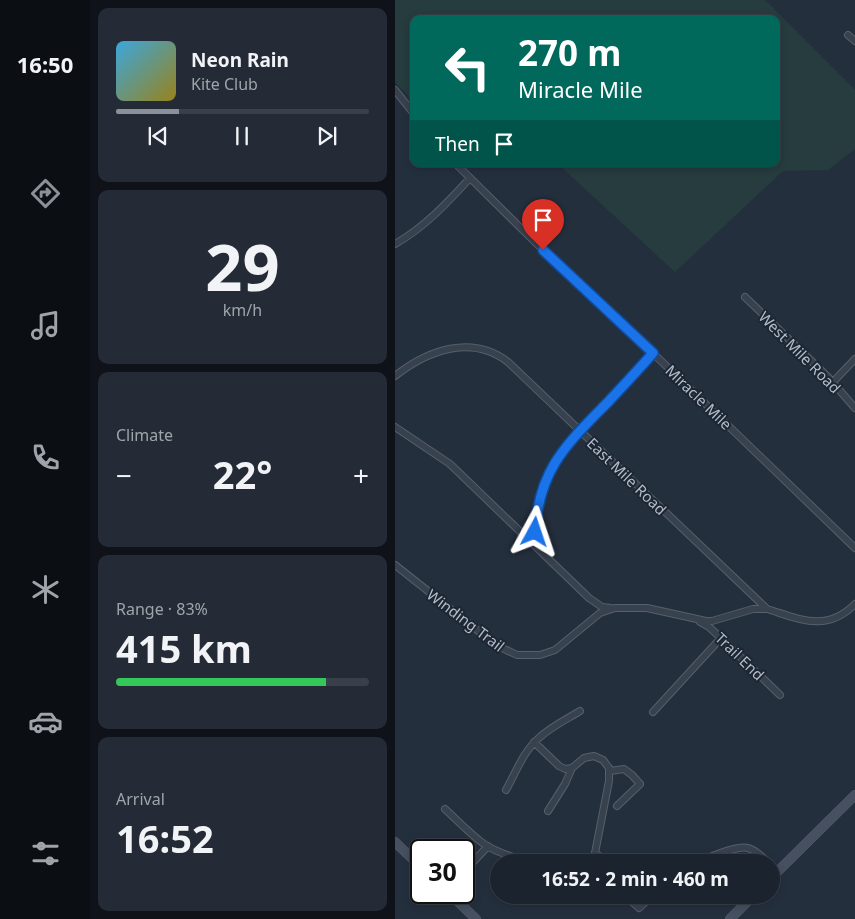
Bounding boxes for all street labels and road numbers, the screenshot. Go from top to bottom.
street label: West Mile Road [755,307,845,397]
street label: Miracle Mile [661,360,737,434]
street label: East Mile Road [583,433,671,519]
street label: Winding Trail [423,584,509,656]
street label: Trail End [711,628,769,684]

